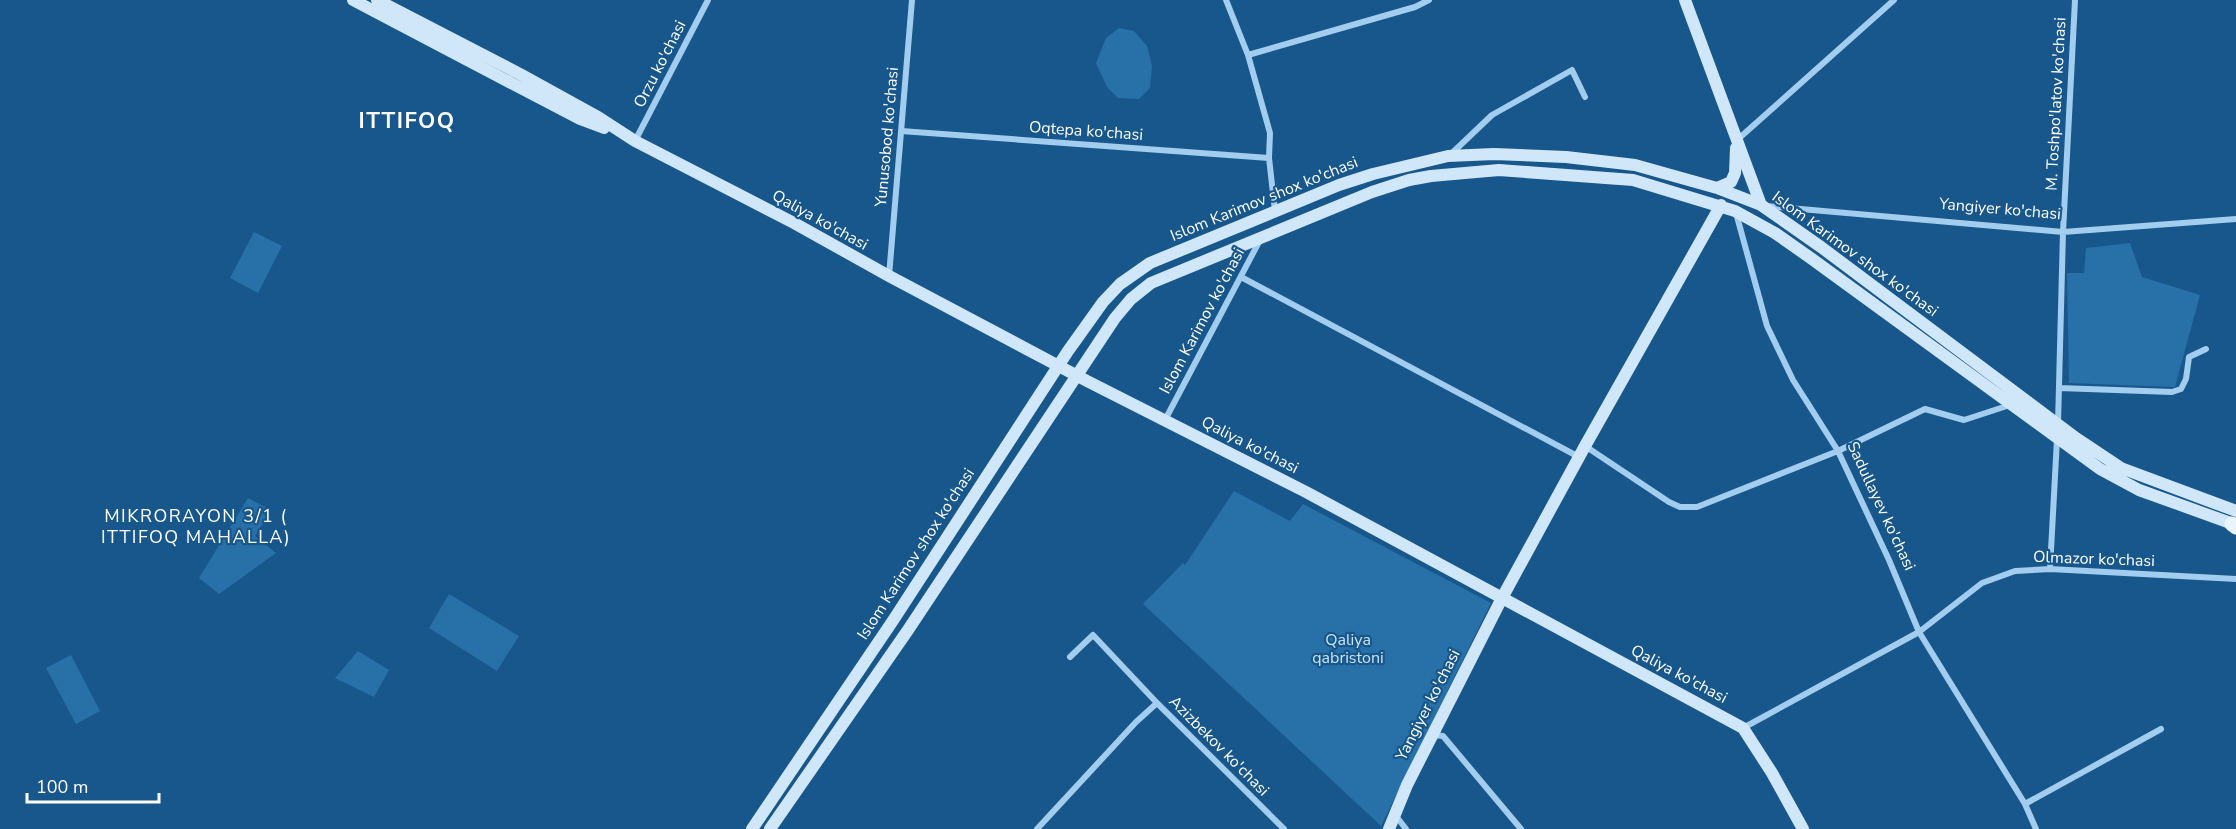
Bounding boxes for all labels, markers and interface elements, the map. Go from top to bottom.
street label: Orzu ko'chasi [629,17,691,111]
street label: M. Toshpo'latov ko'chasi [2040,17,2072,191]
street label: Yunusobod ko'chasi [870,66,904,209]
district label: ITTIFOQ [358,106,456,136]
street label: Oqtepa ko'chasi [1028,116,1144,146]
street label: Islom Karimov shox ko'chasi [1167,151,1361,247]
street label: Qaliya ko'chasi [768,185,872,255]
street label: Islom Karimov shox ko'chasi [1767,186,1943,322]
street label: Yangiyer ko'chasi [1937,193,2062,225]
street label: Islom Karimov ko'chasi [1154,244,1250,398]
street label: Qaliya ko'chasi [1198,411,1302,479]
street label: Sadullayev ko'chasi [1841,438,1921,574]
street label: Islom Karimov shox ko'chasi [852,464,980,644]
district label: MIKRORAYON 3/1 ( ITTIFOQ MAHALLA) [101,504,291,549]
street label: Olmazor ko'chasi [2033,546,2155,572]
park label: Qaliya qabristoni [1312,629,1384,669]
street label: Qaliya ko'chasi [1627,639,1731,709]
street label: Yangiyer ko'chasi [1390,646,1466,765]
street label: Azizbekov ko'chasi [1164,691,1274,801]
scale bar [27,766,159,804]
text: 100 m [36,775,88,799]

